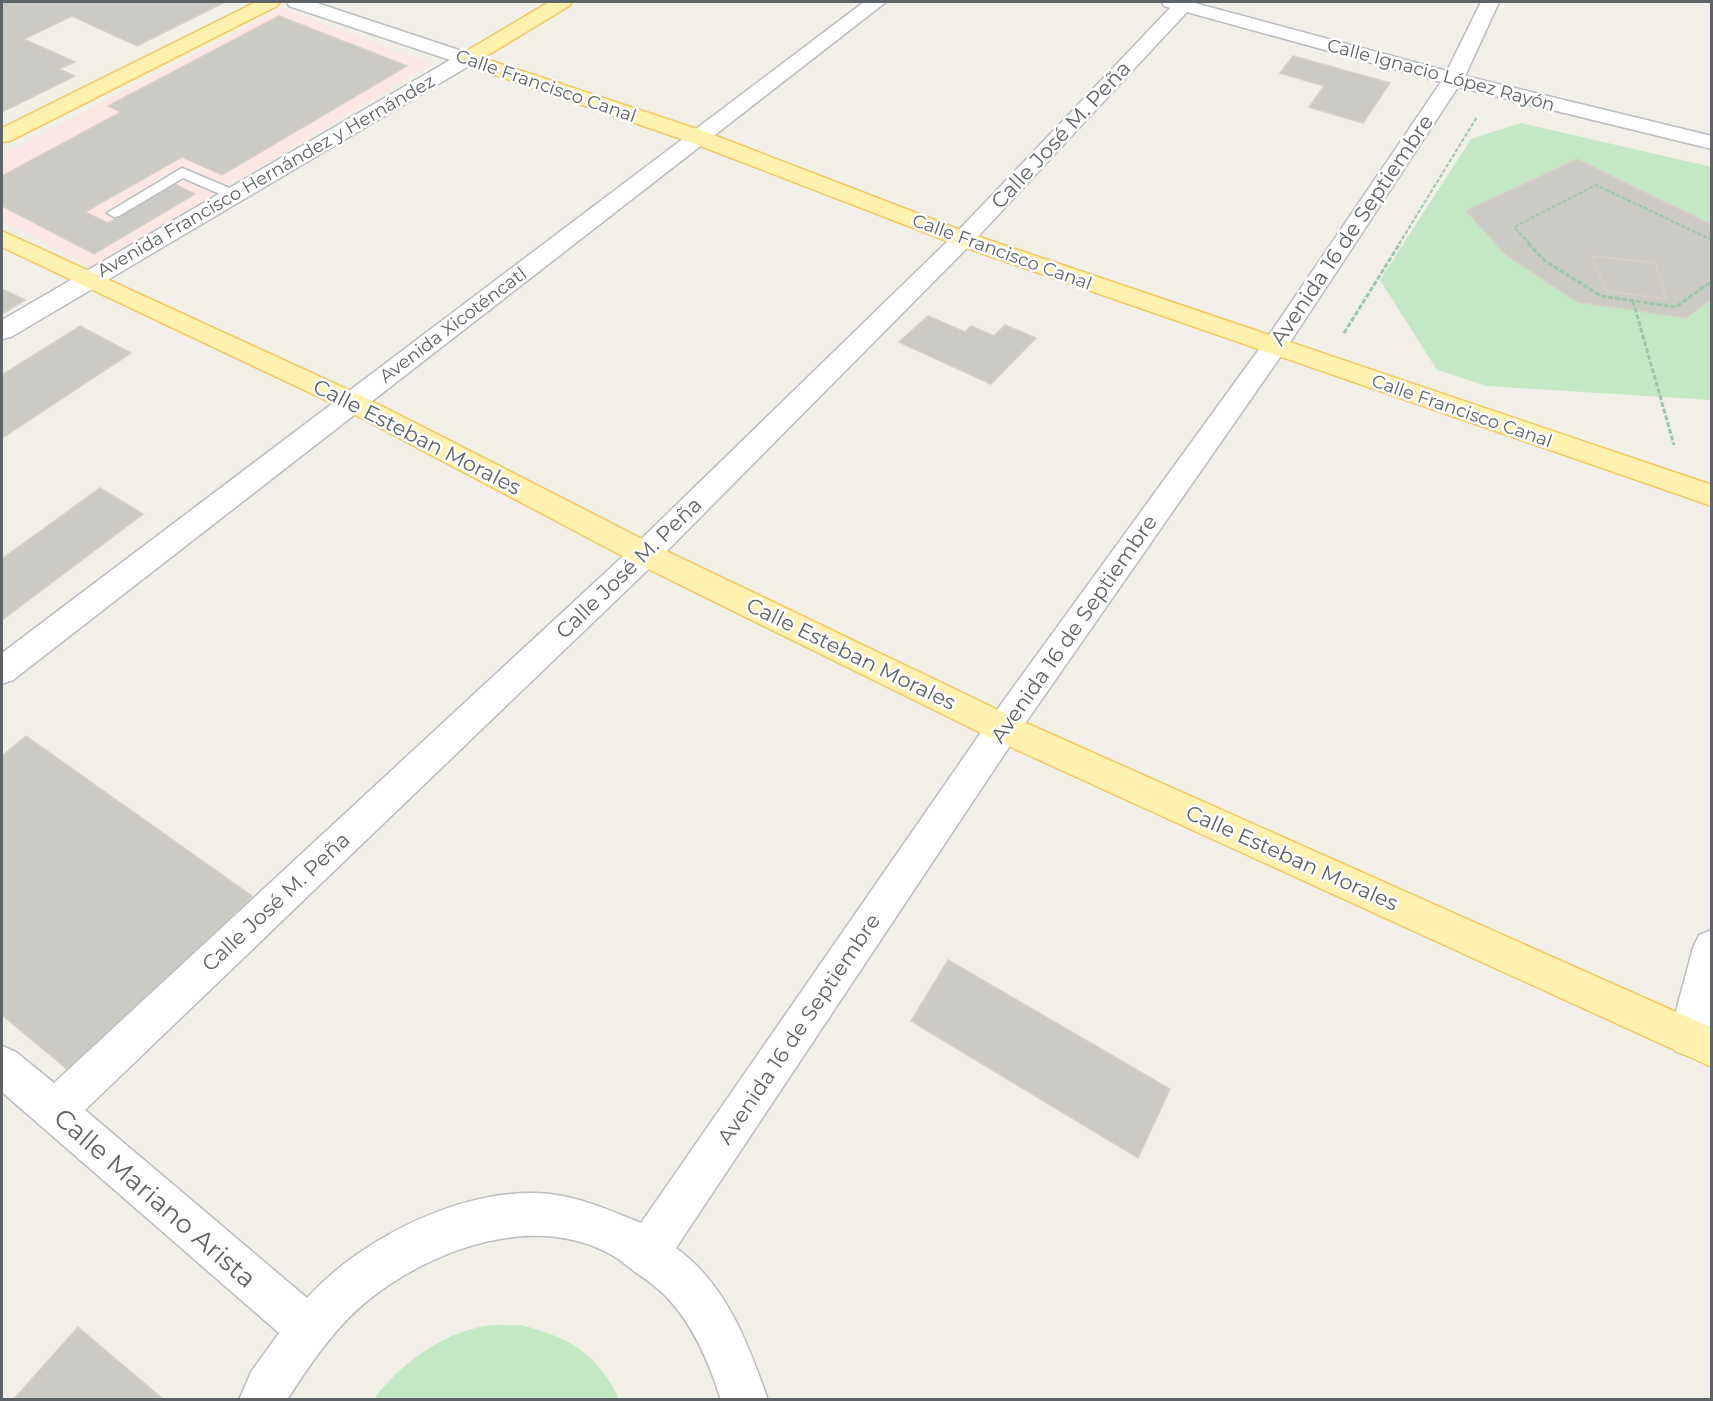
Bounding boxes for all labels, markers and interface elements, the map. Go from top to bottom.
street label: Calle Ignacio López Rayón [1325,34,1557,116]
street label: Calle Francisco Canal [453,45,639,127]
street label: Calle José M. Peña [986,56,1136,214]
street label: Avenida Francisco Hernández y Hernández [93,70,439,282]
street label: Avenida 16 de Septiembre [1265,110,1438,350]
street label: Calle Francisco Canal [909,209,1095,295]
street label: Avenida Xicoténcatl [375,263,531,387]
street label: Calle Francisco Canal [1369,370,1555,452]
street label: Calle Esteban Morales [309,373,525,500]
street label: Calle José M. Peña [551,492,707,644]
street label: Avenida 16 de Septiembre [985,510,1162,748]
street label: Calle Esteban Morales [743,592,960,715]
street label: Calle Esteban Morales [1182,799,1402,916]
street label: Calle José M. Peña [197,827,355,977]
street label: Avenida 16 de Septiembre [712,909,885,1149]
street label: Calle Mariano Arista [47,1101,263,1295]

